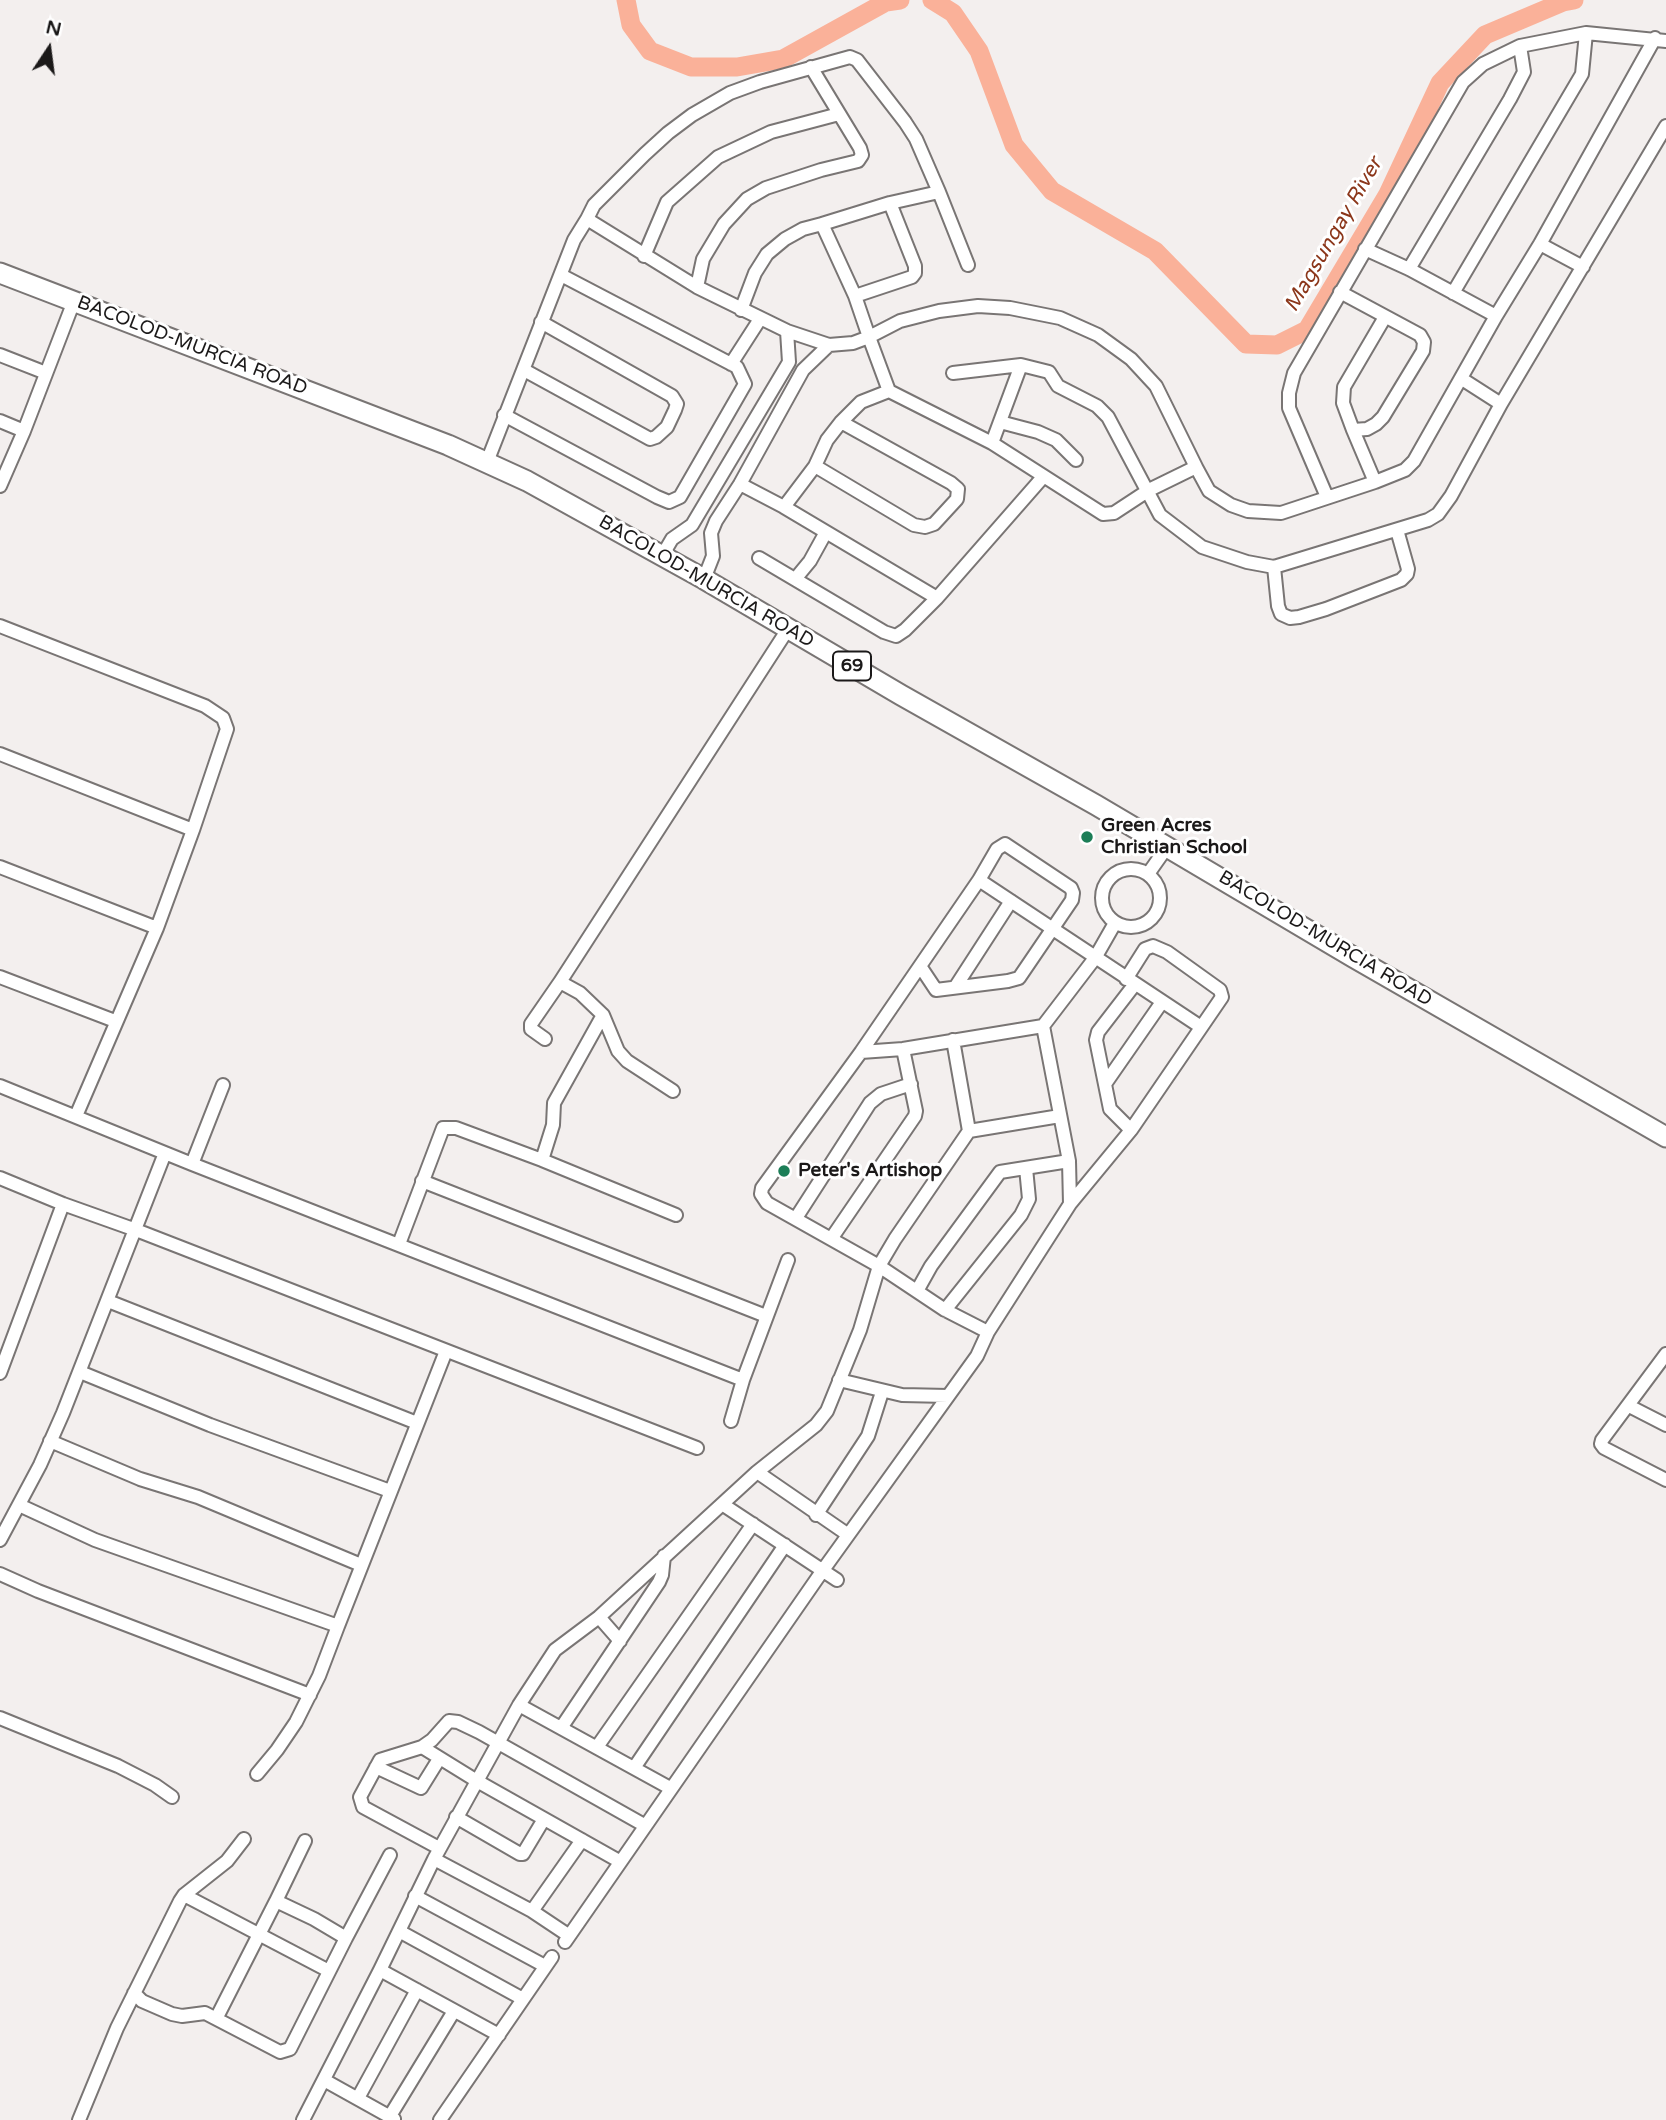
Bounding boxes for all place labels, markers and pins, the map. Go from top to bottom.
place label: Green Acres Christian School [1101,815,1247,859]
marker: Green Acres Christian School [1079,829,1095,845]
place label: Peter's Artishop [798,1160,942,1182]
marker: Peter's Artishop [776,1163,792,1179]

